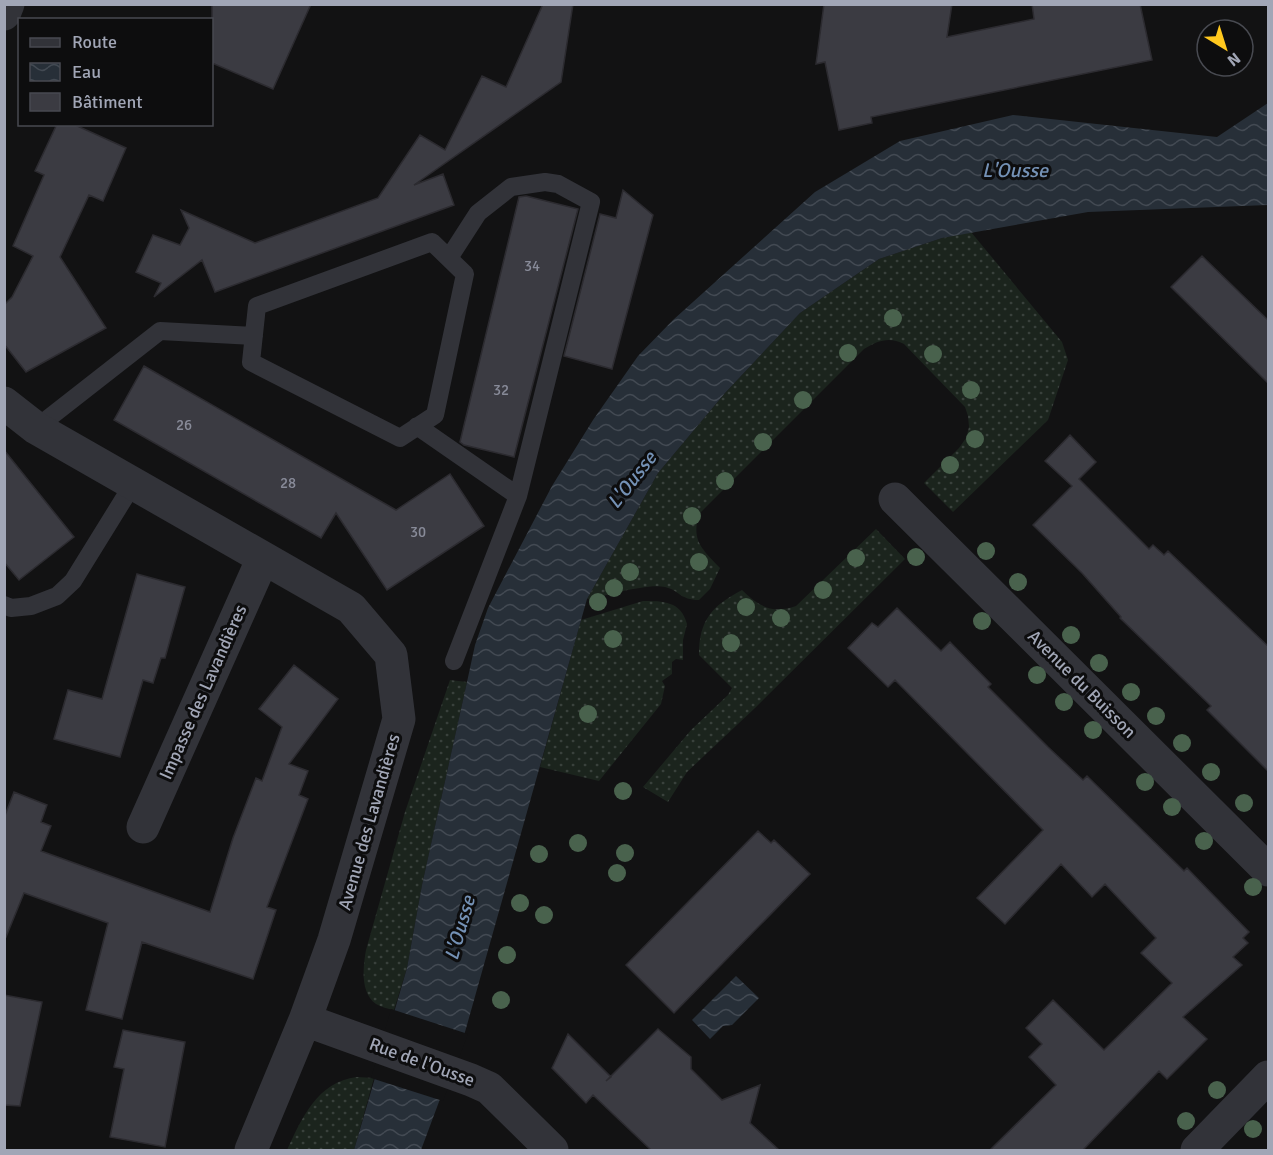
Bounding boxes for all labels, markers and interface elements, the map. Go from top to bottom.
legend [18,18,213,126]
north arrow [1195,18,1255,78]
text: Route [72,31,117,53]
text: N [1223,48,1244,70]
text: Eau [72,61,101,83]
text: Bâtiment [72,91,143,113]
water label: L'Ousse [982,158,1049,183]
house number: 34 [524,257,540,275]
house number: 32 [493,381,509,399]
house number: 26 [176,416,192,434]
water label: L'Ousse [602,446,663,514]
house number: 28 [280,474,296,492]
house number: 30 [410,523,426,541]
street label: Impasse des Lavandières [154,601,252,783]
street label: Avenue du Buisson [1023,625,1141,743]
street label: Avenue des Lavandières [333,731,405,913]
water label: L'Ousse [439,892,481,963]
street label: Rue de l'Ousse [366,1033,478,1091]

